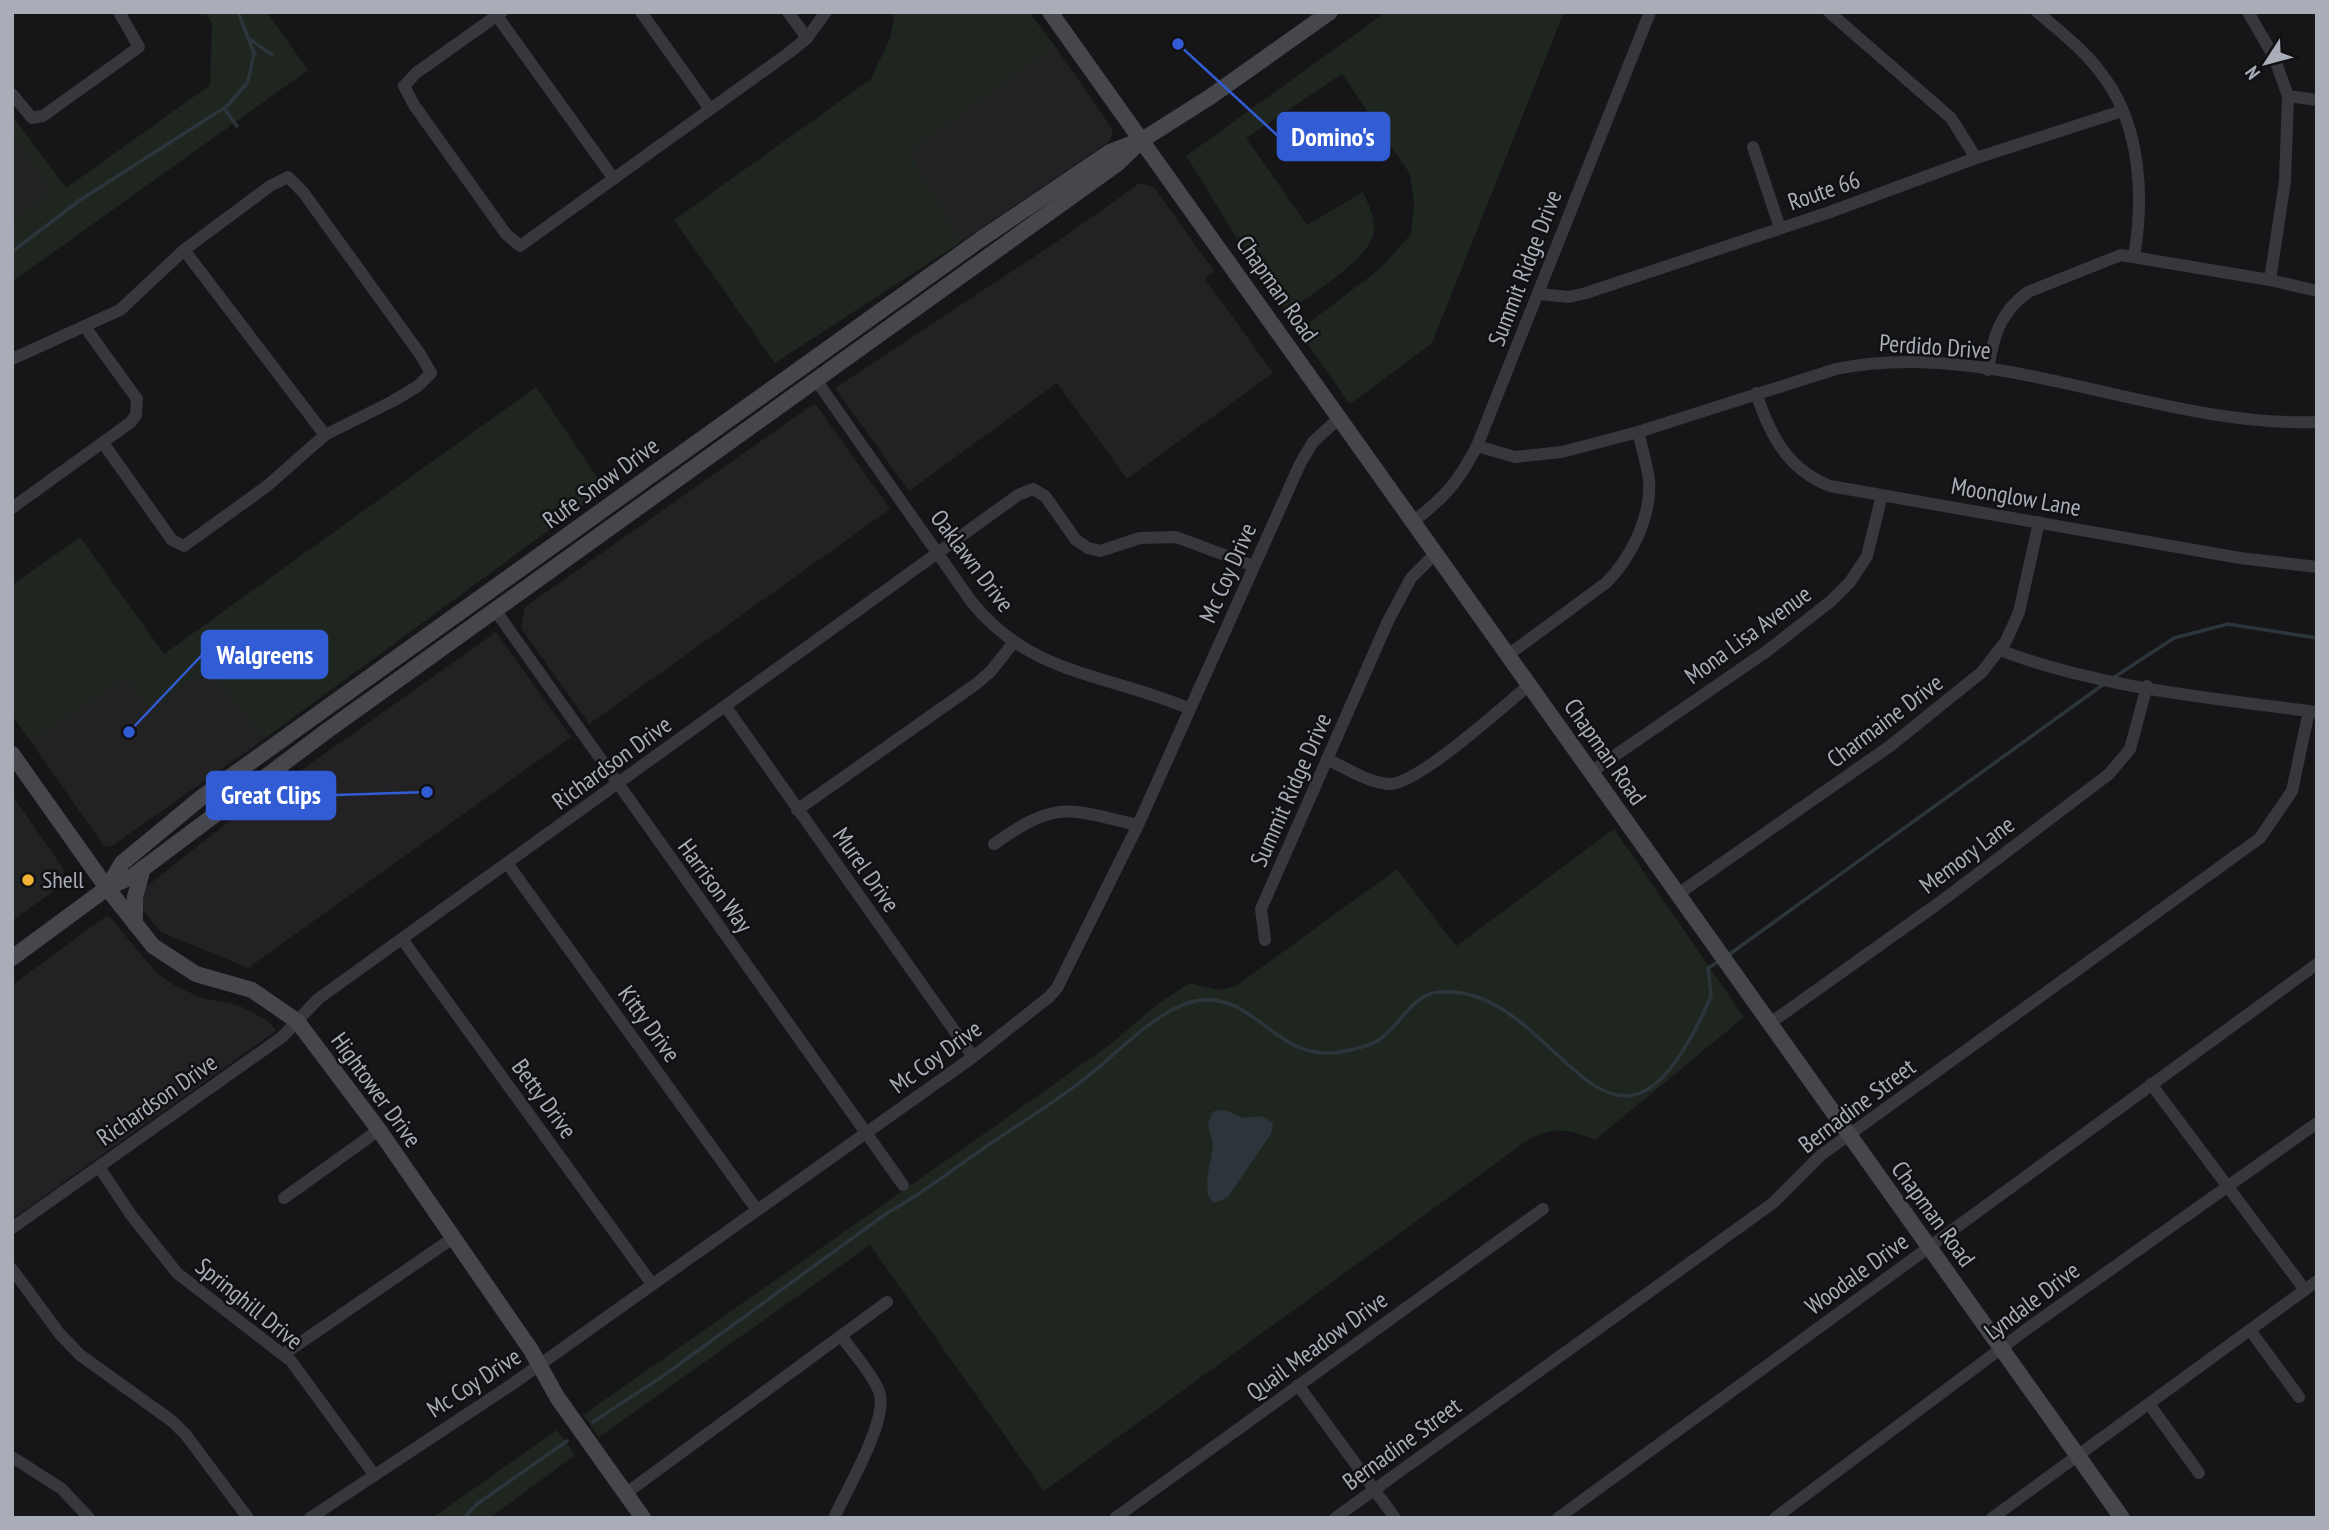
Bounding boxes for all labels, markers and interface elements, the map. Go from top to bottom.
north arrow [2231,28,2301,98]
text: N [2240,62,2265,84]
callout: Domino's [1278,113,1389,160]
text: Domino's [1291,120,1375,153]
street label: Route 66 [1784,164,1864,217]
street label: Summit Ridge Drive [1481,185,1569,350]
street label: Chapman Road [1229,229,1325,348]
street label: Perdido Drive [1878,327,1992,366]
street label: Rufe Snow Drive [536,430,665,535]
street label: Moonglow Lane [1949,470,2083,523]
street label: Oaklawn Drive [924,503,1021,618]
street label: Mc Coy Drive [1192,518,1263,627]
street label: Mona Lisa Avenue [1678,578,1817,691]
callout: Walgreens [202,631,327,678]
text: Walgreens [216,638,313,671]
street label: Charmaine Drive [1821,667,1949,774]
street label: Chapman Road [1557,692,1653,811]
street label: Summit Ridge Drive [1243,708,1338,871]
street label: Richardson Drive [546,709,677,816]
callout: Great Clips [207,772,335,819]
text: Great Clips [221,778,321,811]
street label: Memory Lane [1913,809,2020,900]
street label: Murel Drive [826,821,907,918]
street label: Harrison Way [671,833,760,939]
place label: Shell [42,864,84,895]
marker: Shell [20,872,36,888]
street label: Kitty Drive [611,979,688,1068]
street label: Mc Coy Drive [884,1013,988,1100]
street label: Hightower Drive [324,1026,429,1153]
street label: Richardson Drive [90,1047,223,1152]
street label: Bernadine Street [1792,1051,1922,1160]
street label: Betty Drive [505,1053,584,1145]
street label: Chapman Road [1885,1155,1982,1273]
street label: Woodale Drive [1799,1226,1914,1321]
street label: Springhill Drive [189,1251,309,1356]
street label: Lyndale Drive [1978,1255,2086,1347]
street label: Quail Meadow Drive [1240,1284,1393,1407]
street label: Mc Coy Drive [421,1341,527,1424]
street label: Bernadine Street [1336,1390,1467,1497]

